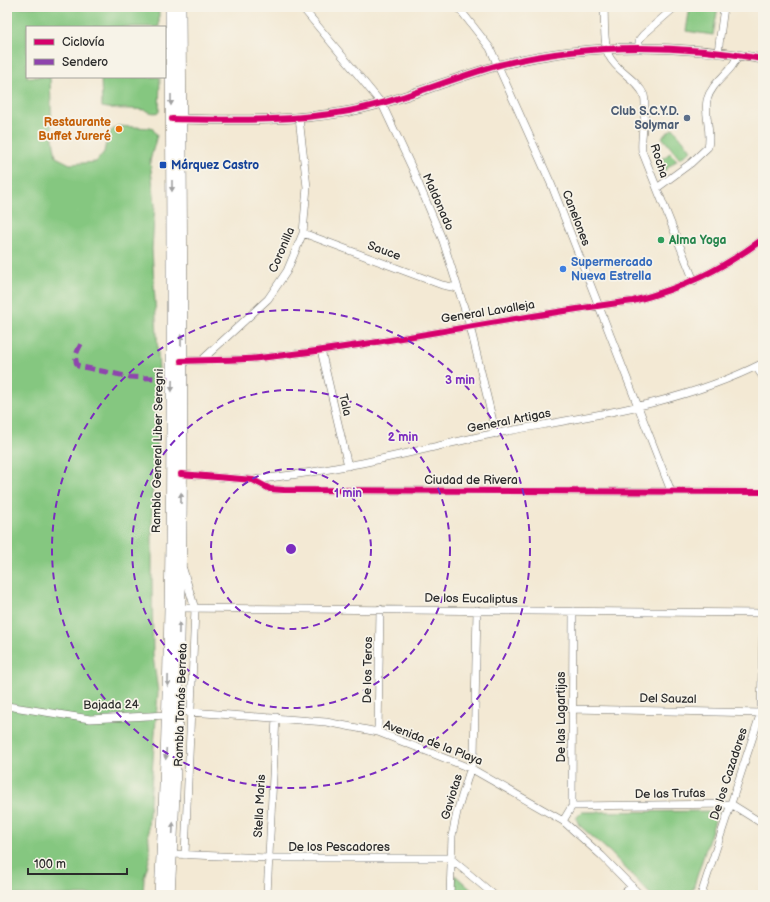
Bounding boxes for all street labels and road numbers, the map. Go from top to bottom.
street label: Rocha [646,142,672,180]
street label: Maldonado [419,171,457,233]
street label: Canelones [559,188,593,248]
street label: Coronilla [266,225,298,275]
street label: Sauce [365,238,403,264]
street label: General Lavalleja [440,297,536,327]
street label: Rambla General Liber Seregni [149,368,167,533]
street label: Tala [335,393,355,418]
street label: General Artigas [466,406,552,436]
street label: Ciudad de Rivera [424,473,518,488]
street label: De los Eucaliptus [424,591,518,607]
street label: De los Teros [360,636,376,704]
street label: Rambla Tomás Berreta [171,643,191,767]
street label: De las Lagartijas [554,671,569,763]
street label: Del Sauzal [639,691,697,707]
street label: Bajada 24 [83,697,140,713]
street label: Avenida de la Playa [381,717,485,769]
street label: De los Cazadores [707,726,751,822]
street label: Gaviotas [438,772,466,822]
street label: Stella Maris [251,774,269,838]
street label: De las Trufas [634,786,706,802]
street label: De los Pescadores [288,840,390,855]

